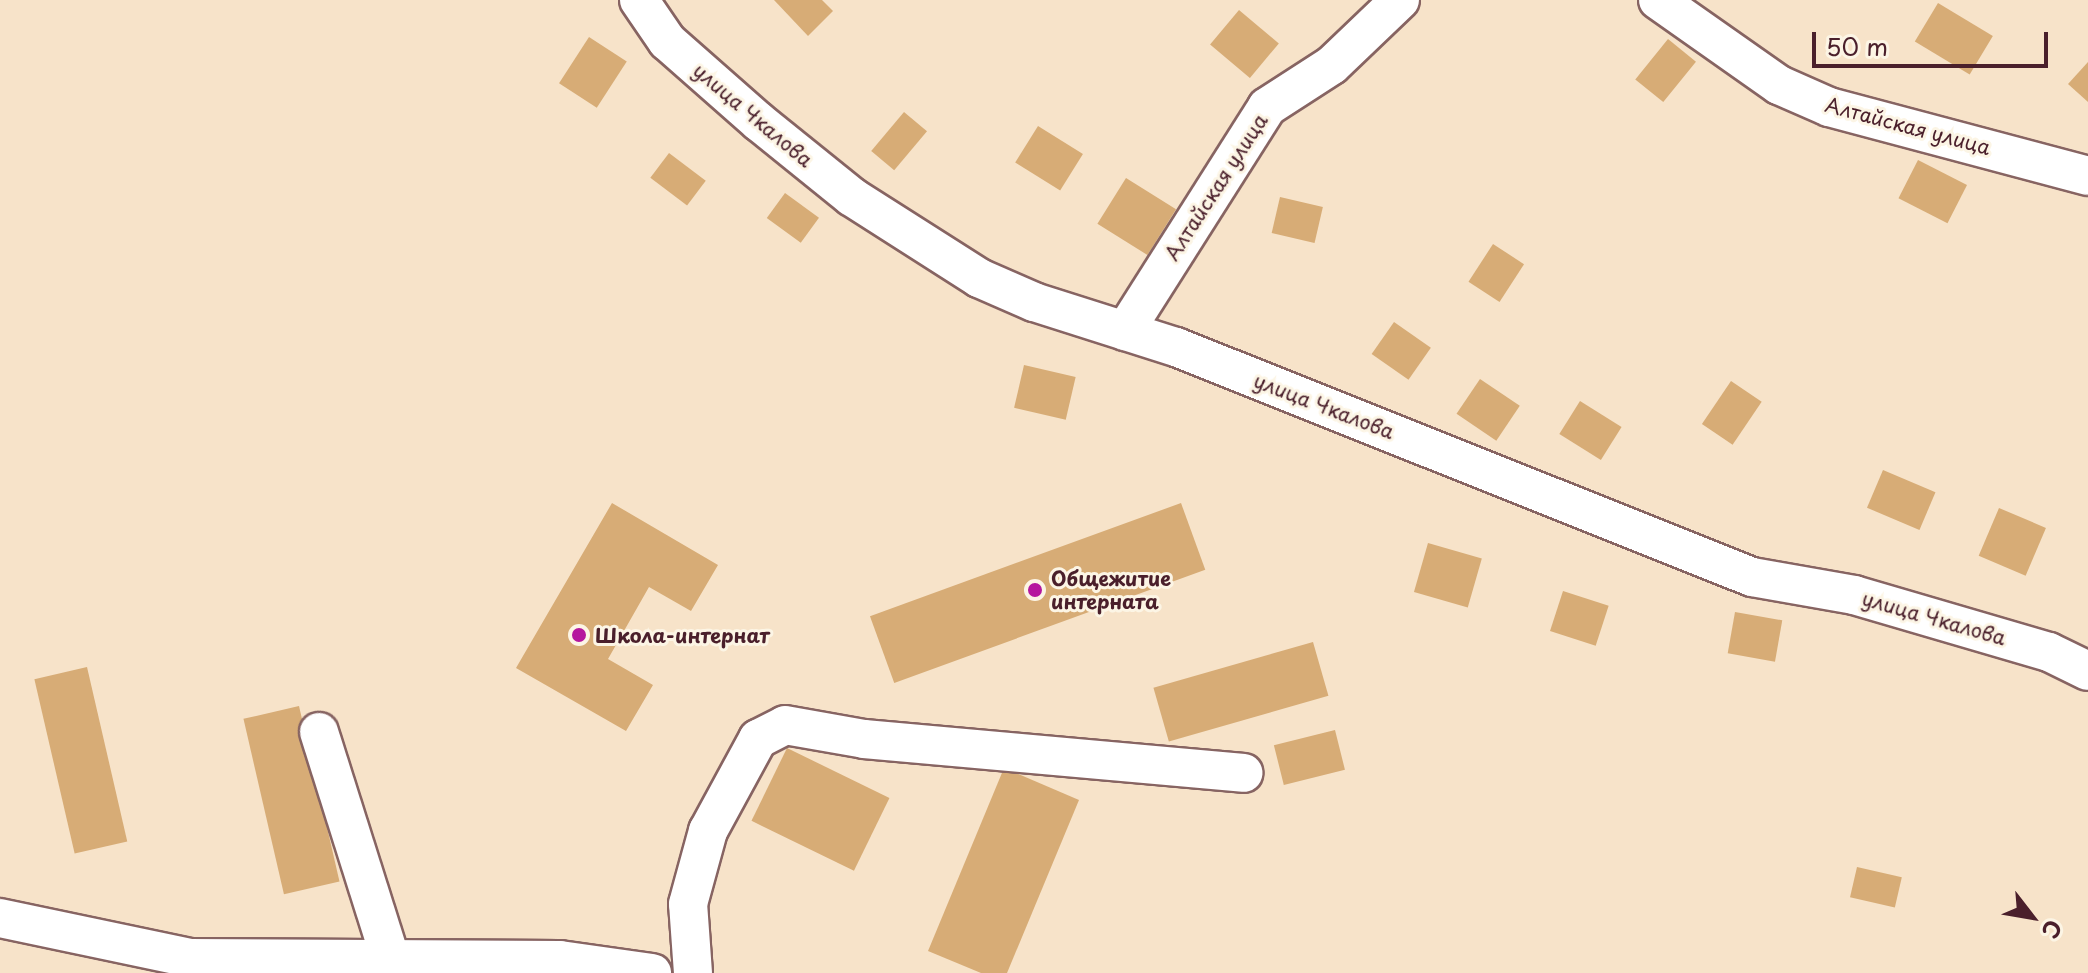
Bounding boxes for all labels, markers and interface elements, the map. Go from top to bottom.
scale bar [1816,16,2052,66]
text: 50 m [1826,28,1888,64]
street label: улица Чкалова [688,58,818,172]
street label: Алтайская улица [1822,92,1994,160]
street label: Алтайская улица [1159,109,1273,265]
street label: улица Чкалова [1250,368,1398,444]
place label: Общежитие интерната [1051,566,1171,613]
marker: Общежитие интерната [1026,581,1044,599]
street label: улица Чкалова [1859,586,2009,650]
place label: Школа-интернат [595,623,770,647]
marker: Школа-интернат [570,626,588,644]
north arrow [1992,877,2072,957]
text: С [2035,914,2071,945]

